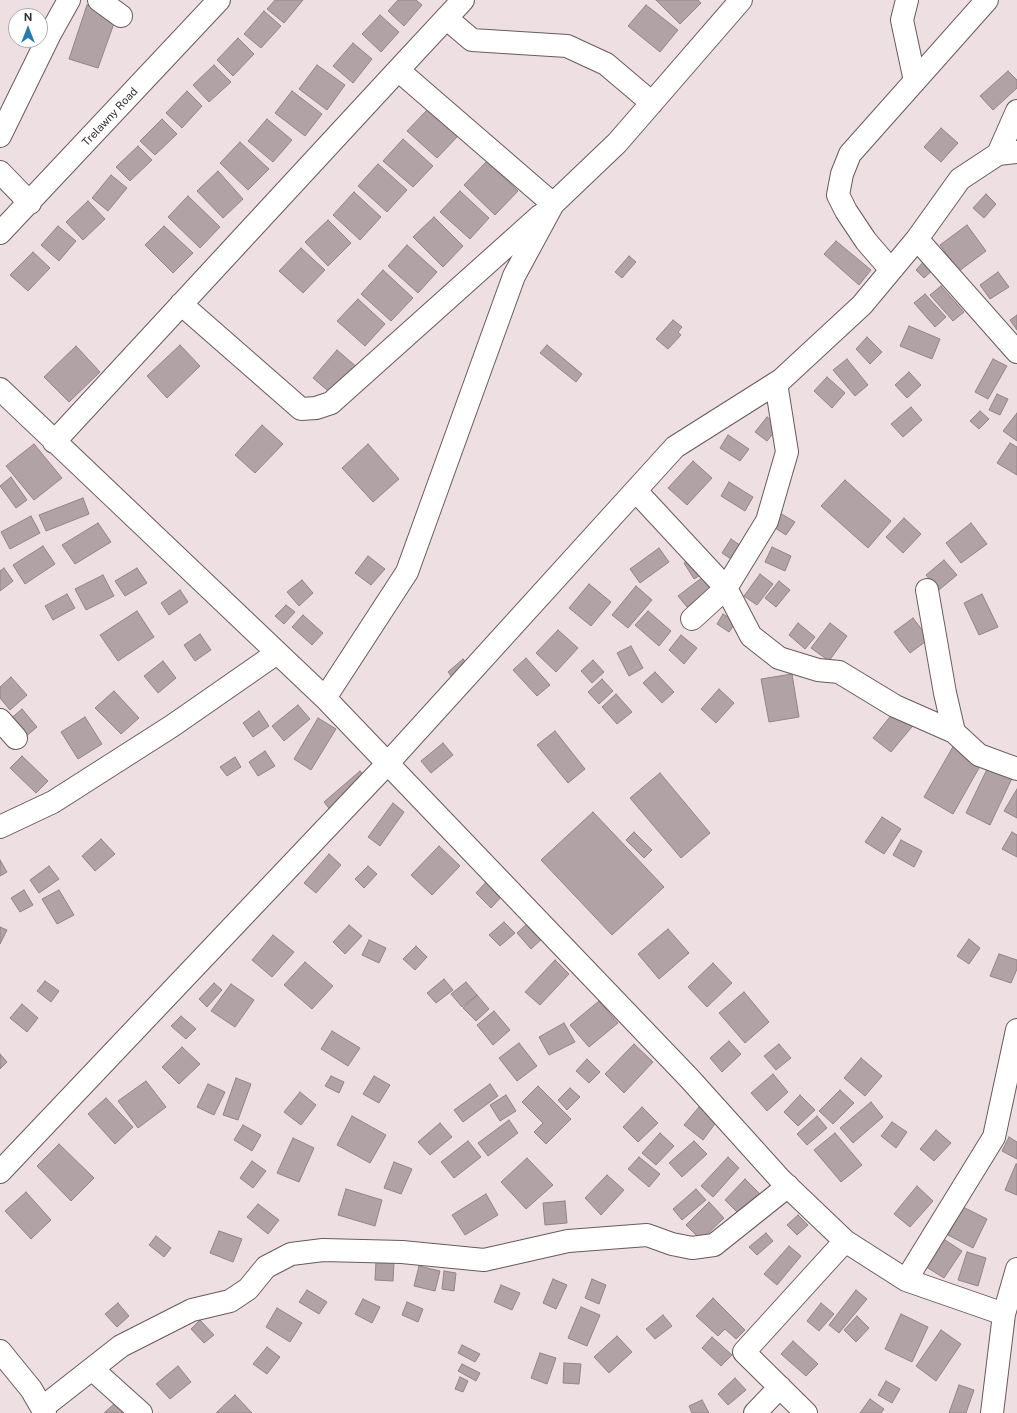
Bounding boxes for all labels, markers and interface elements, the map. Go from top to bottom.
north arrow [8,8,48,48]
text: N [24,11,32,23]
street label: Trelawny Road [80,85,140,149]

